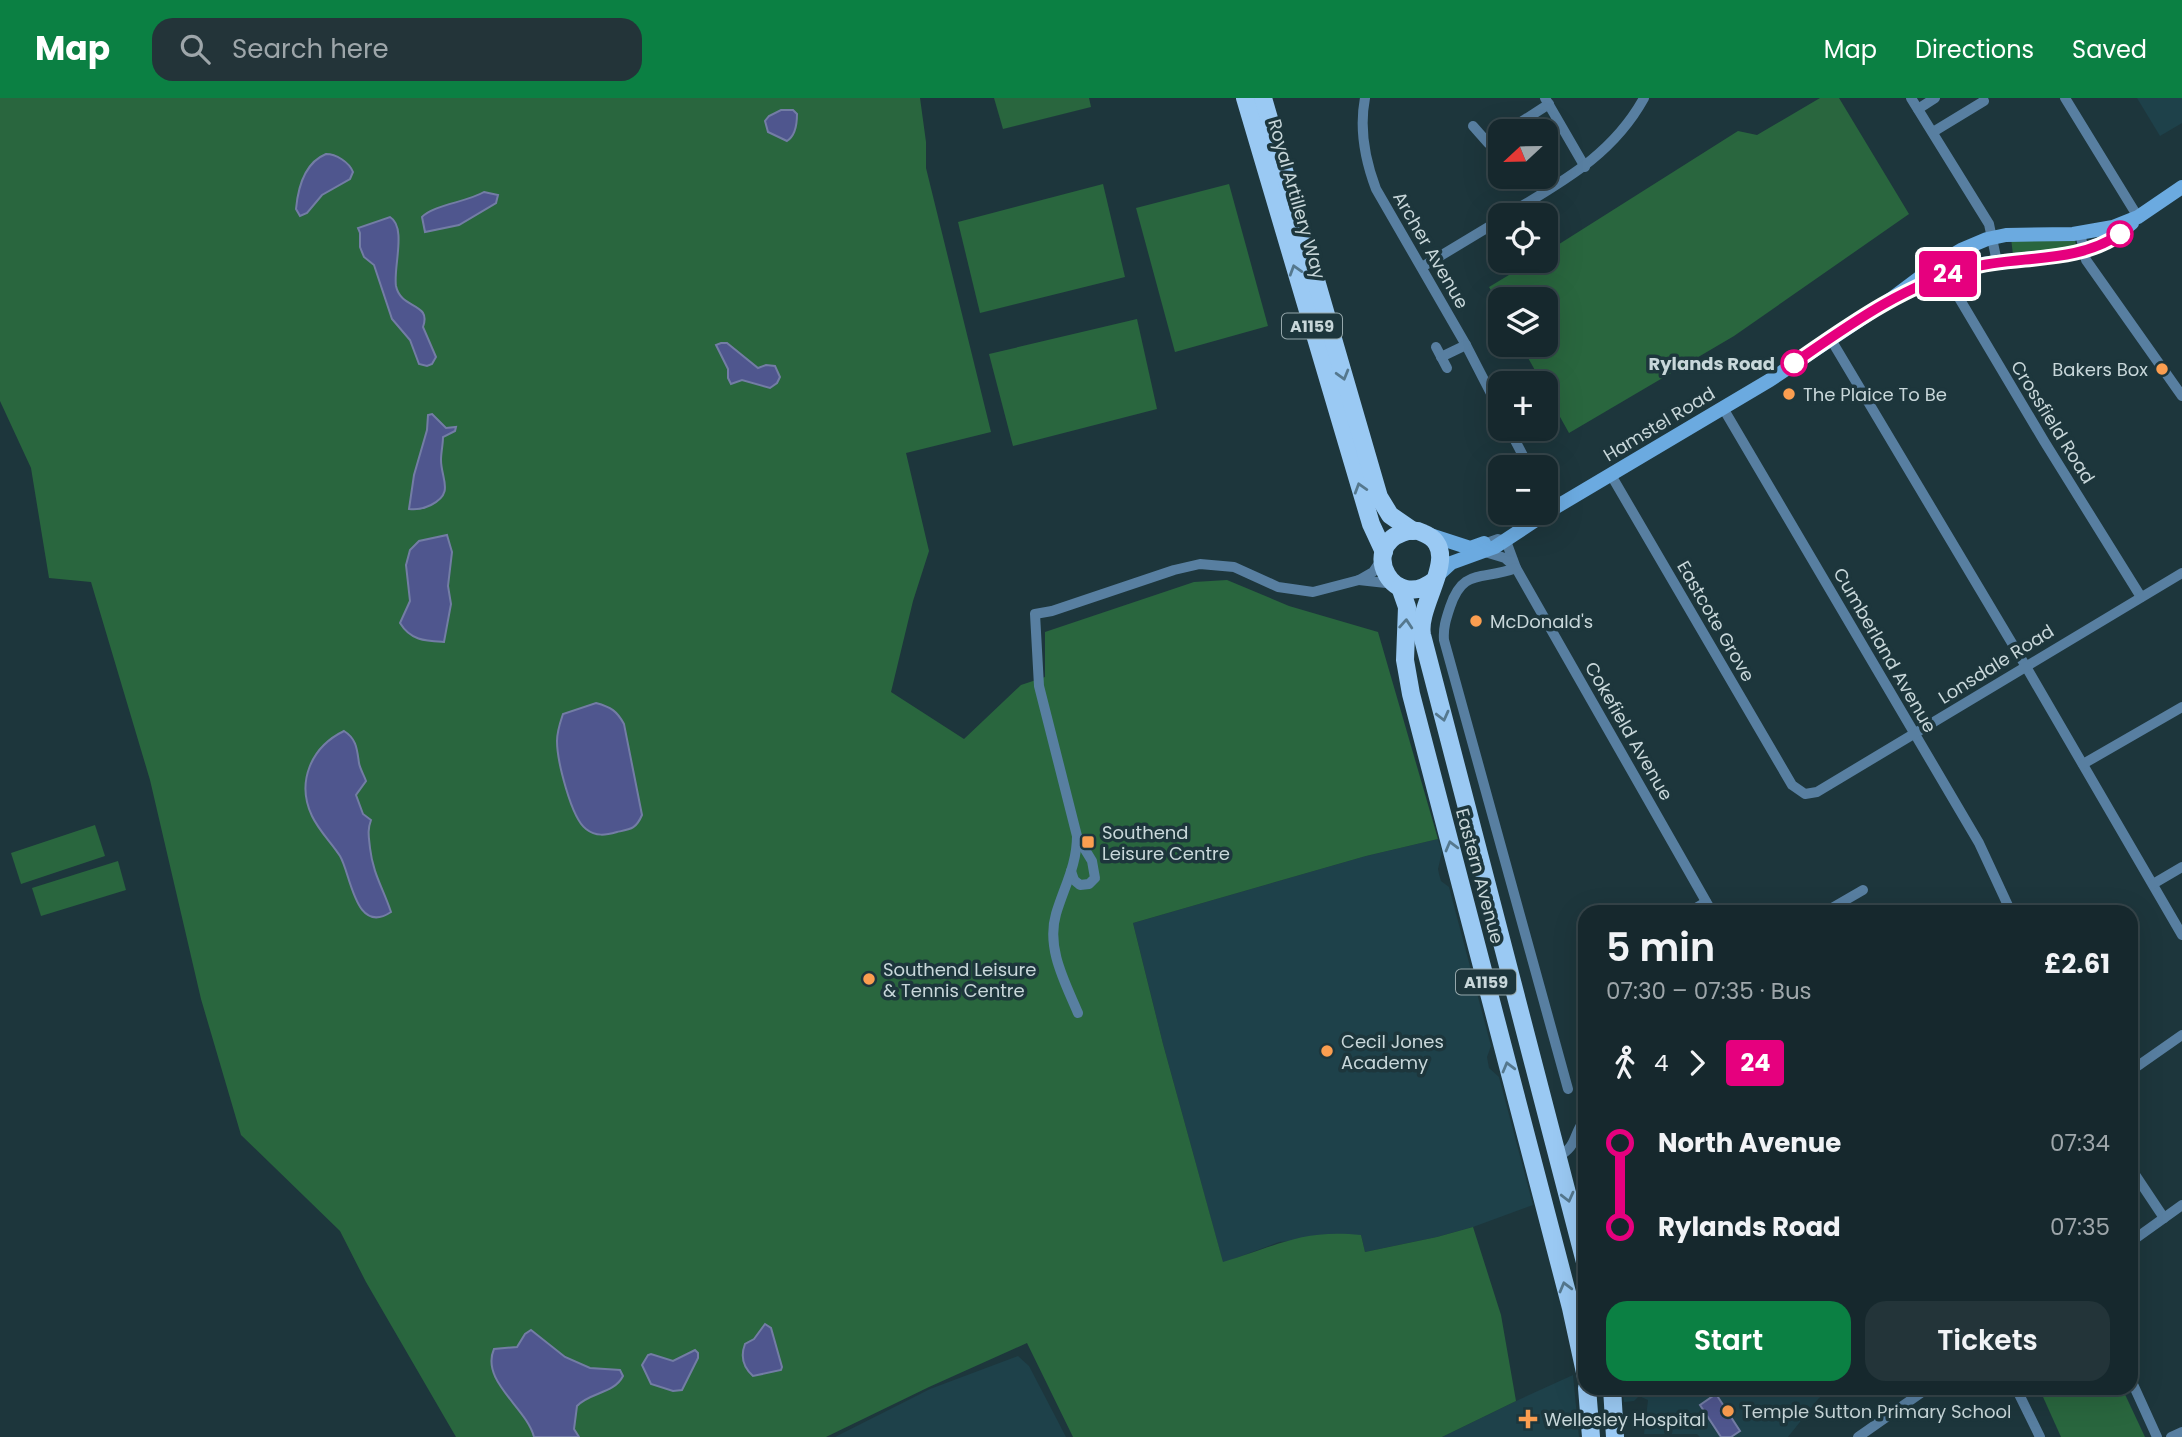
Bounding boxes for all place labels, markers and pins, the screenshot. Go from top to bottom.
unlabelled marker [2107,221,2133,247]
marker: Rylands Road [1781,350,1807,376]
place label: Rylands Road [1648,351,1775,376]
place label: Bakers Box [2052,357,2148,382]
marker: Bakers Box [2154,361,2170,377]
place label: The Plaice To Be [1803,382,1947,407]
marker: The Plaice To Be [1781,386,1797,402]
place label: McDonald's [1490,609,1593,634]
marker: McDonald's [1468,613,1484,629]
place label: Southend Leisure Centre [1102,820,1230,866]
marker: Southend Leisure Centre [1080,834,1096,850]
place label: Southend Leisure & Tennis Centre [883,957,1037,1003]
marker: Southend Leisure & Tennis Centre [861,971,877,987]
place label: Cecil Jones Academy [1341,1029,1444,1075]
marker: Cecil Jones Academy [1319,1043,1335,1059]
place label: Temple Sutton Primary School [1742,1399,2011,1424]
marker: Temple Sutton Primary School [1720,1403,1736,1419]
place label: Wellesley Hospital [1544,1407,1706,1432]
marker: Wellesley Hospital [1518,1409,1538,1429]

